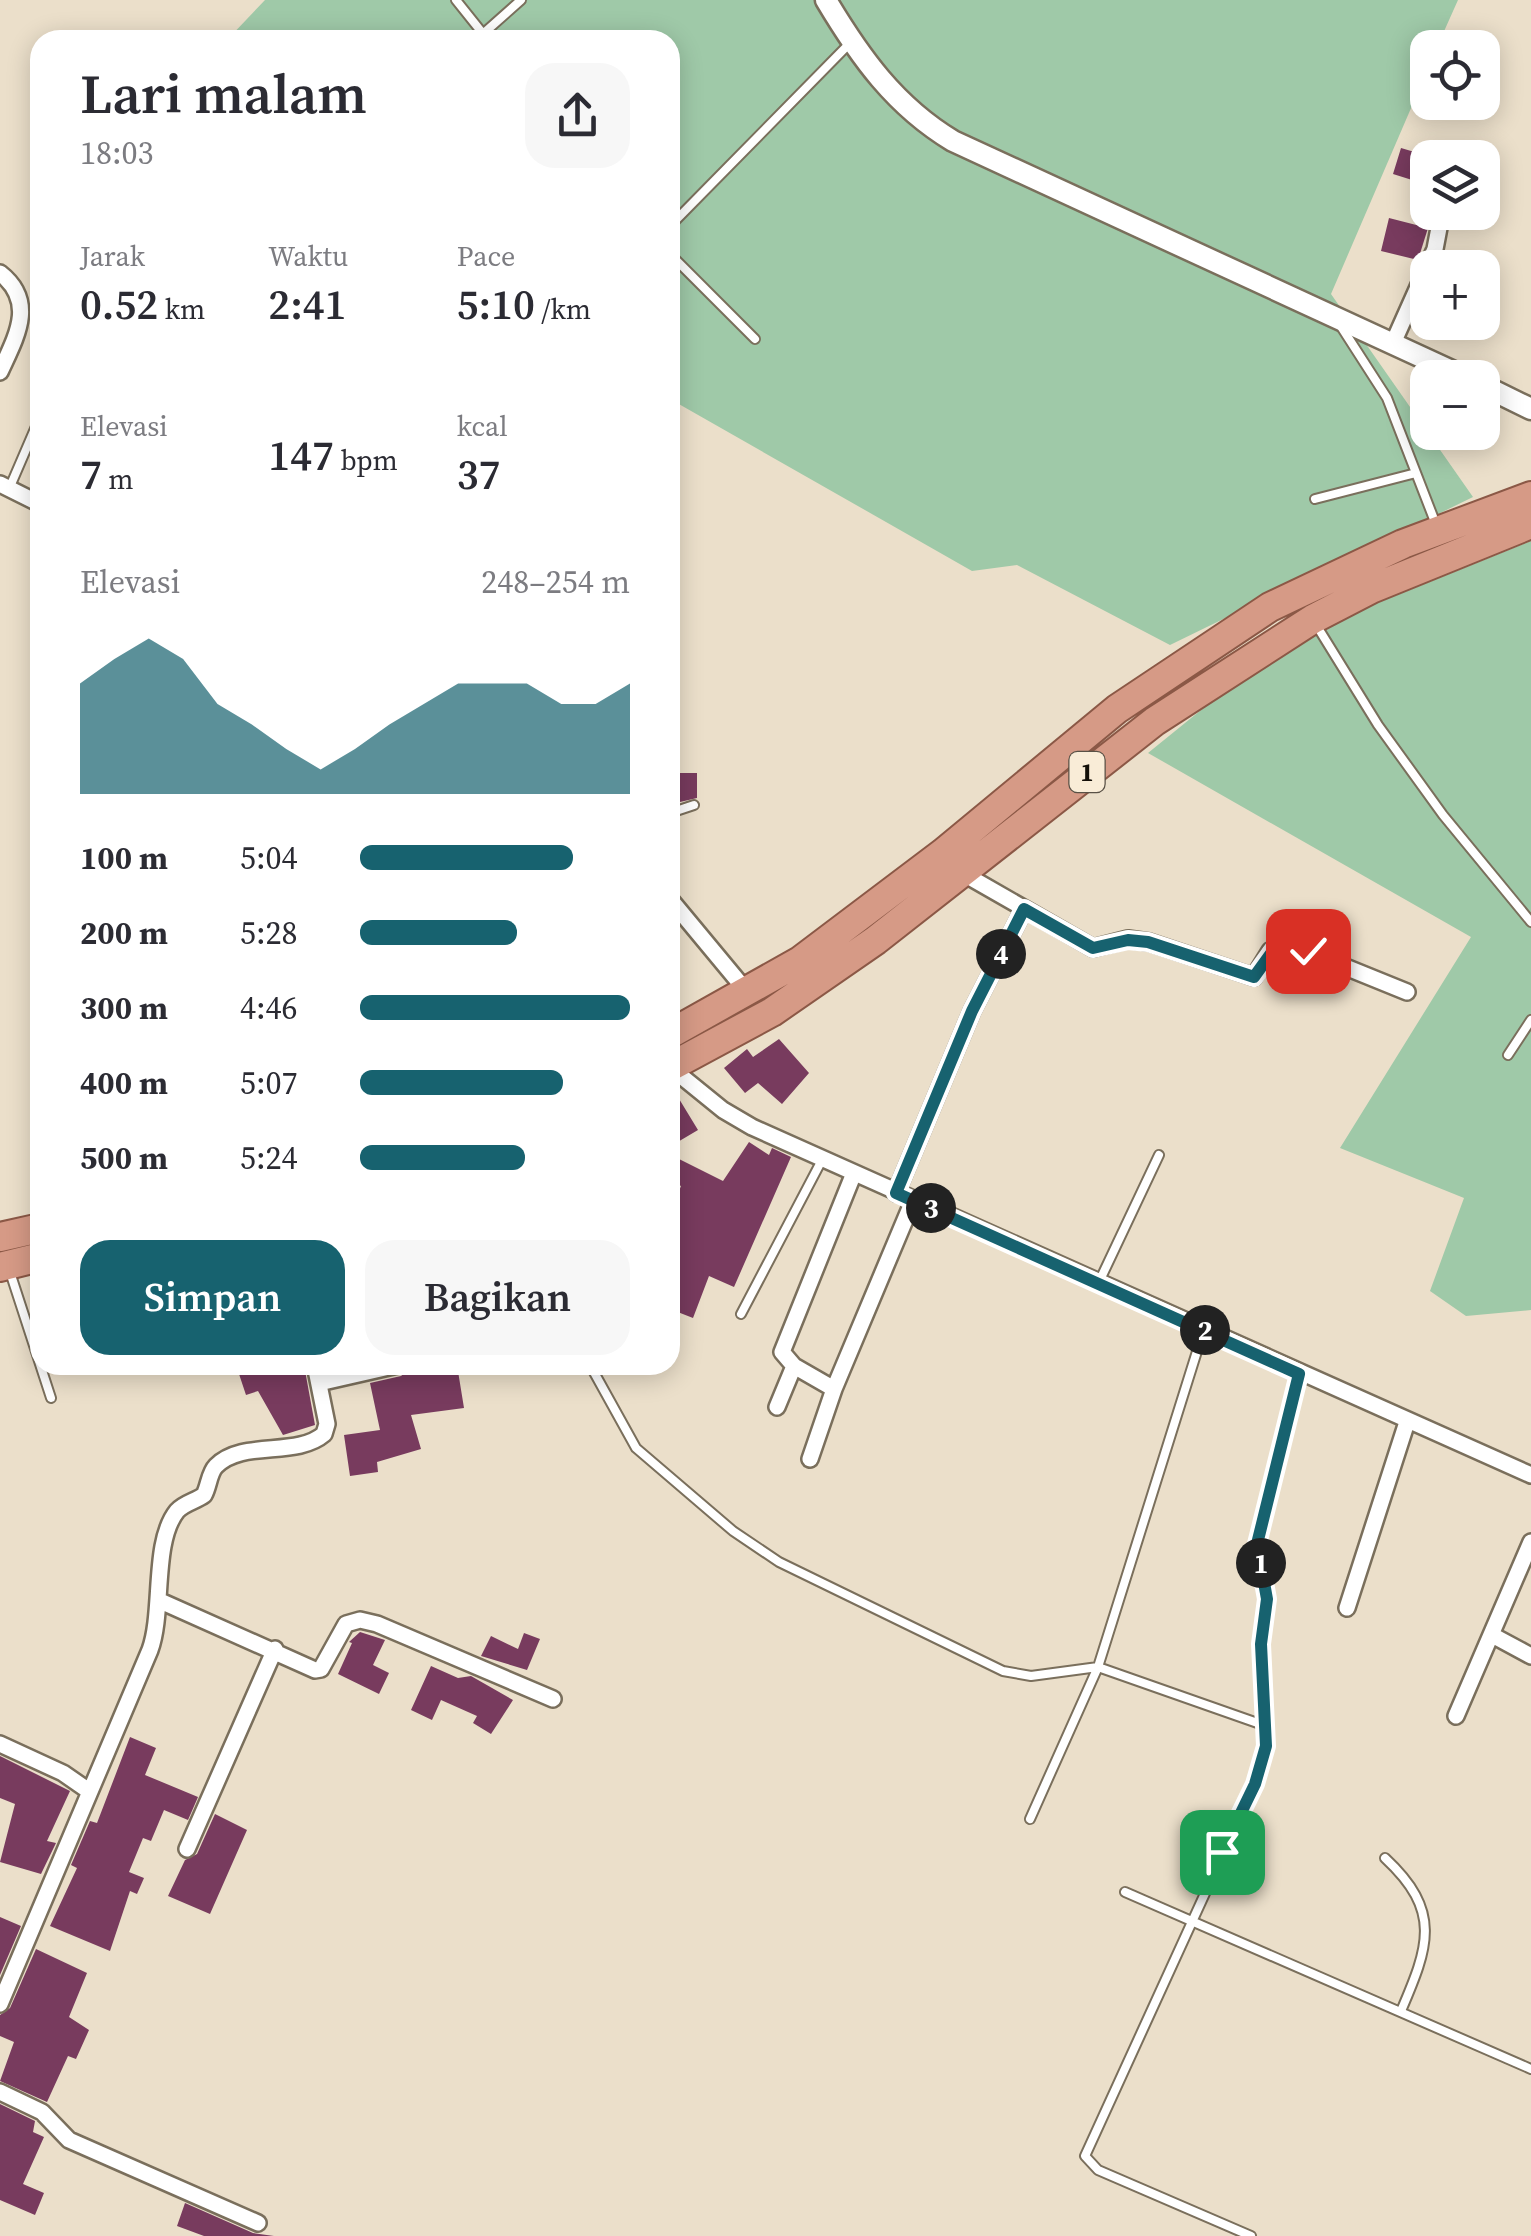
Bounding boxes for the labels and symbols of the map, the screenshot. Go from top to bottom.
road number: 1 [1070,752,1104,792]
pin [1266,909,1351,994]
pin: 4 [976,929,1026,979]
pin: 3 [906,1183,956,1233]
pin: 2 [1180,1305,1230,1355]
pin: 1 [1236,1538,1286,1588]
pin [1180,1810,1265,1895]

